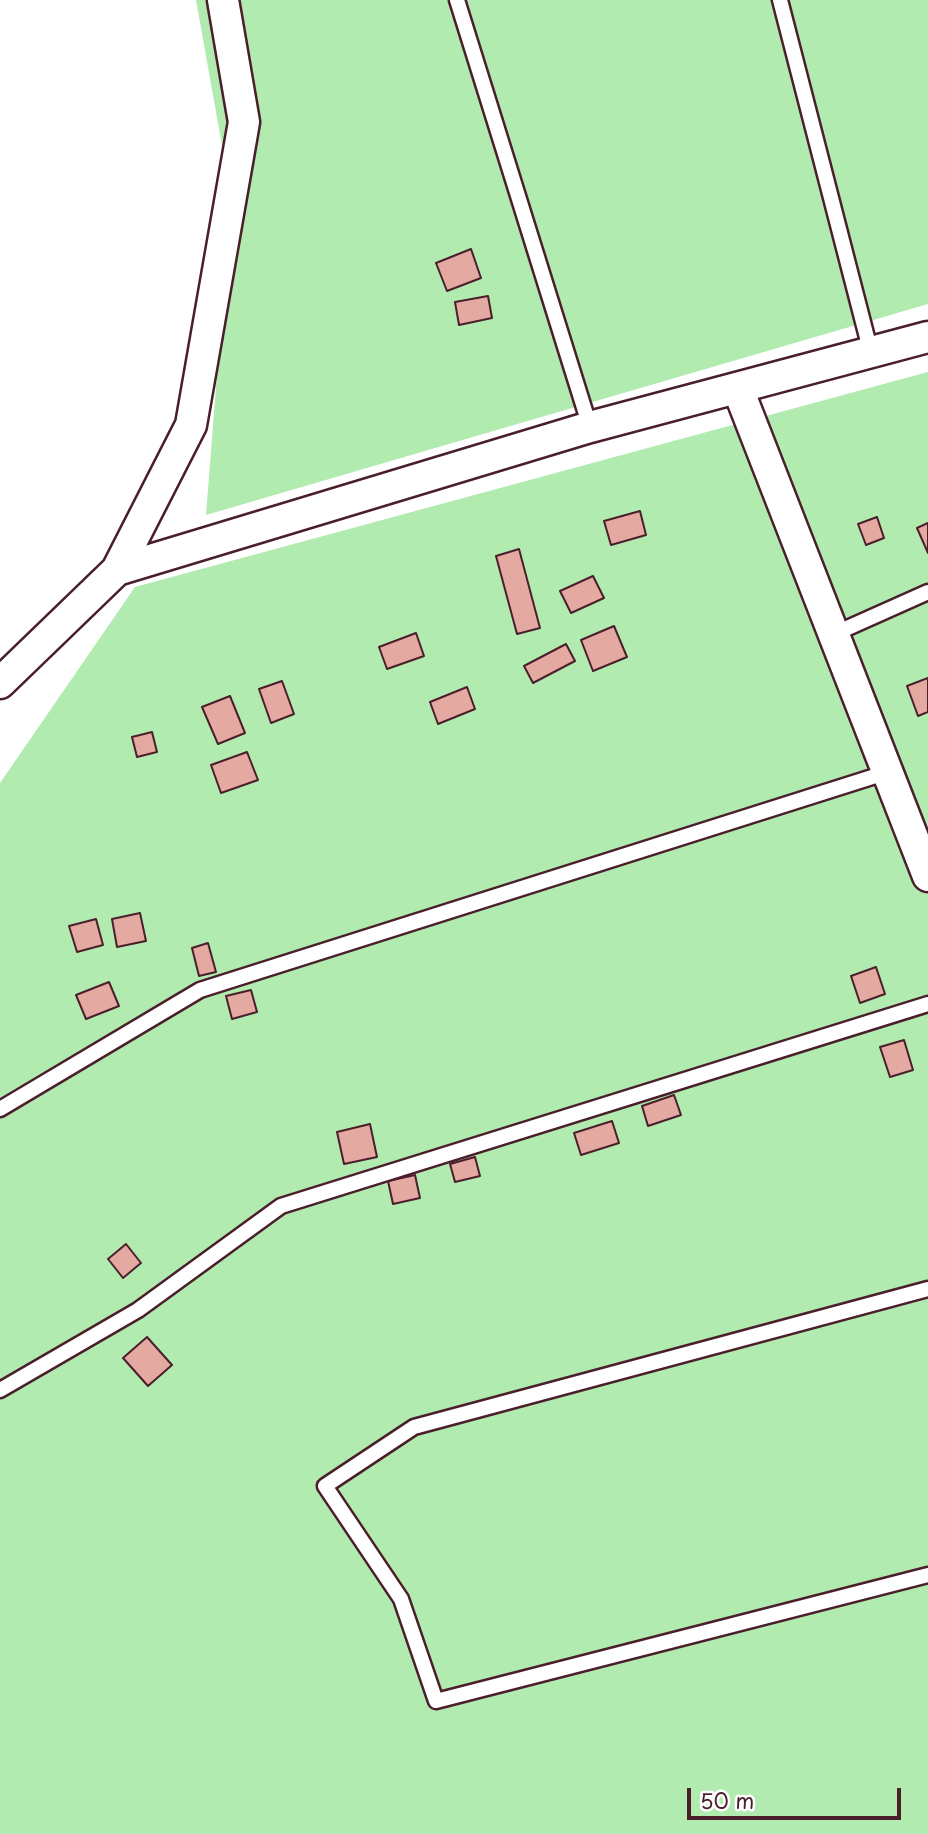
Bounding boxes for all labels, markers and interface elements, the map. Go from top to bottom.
scale bar [690,1774,904,1818]
text: 50 m [700,1784,754,1816]

